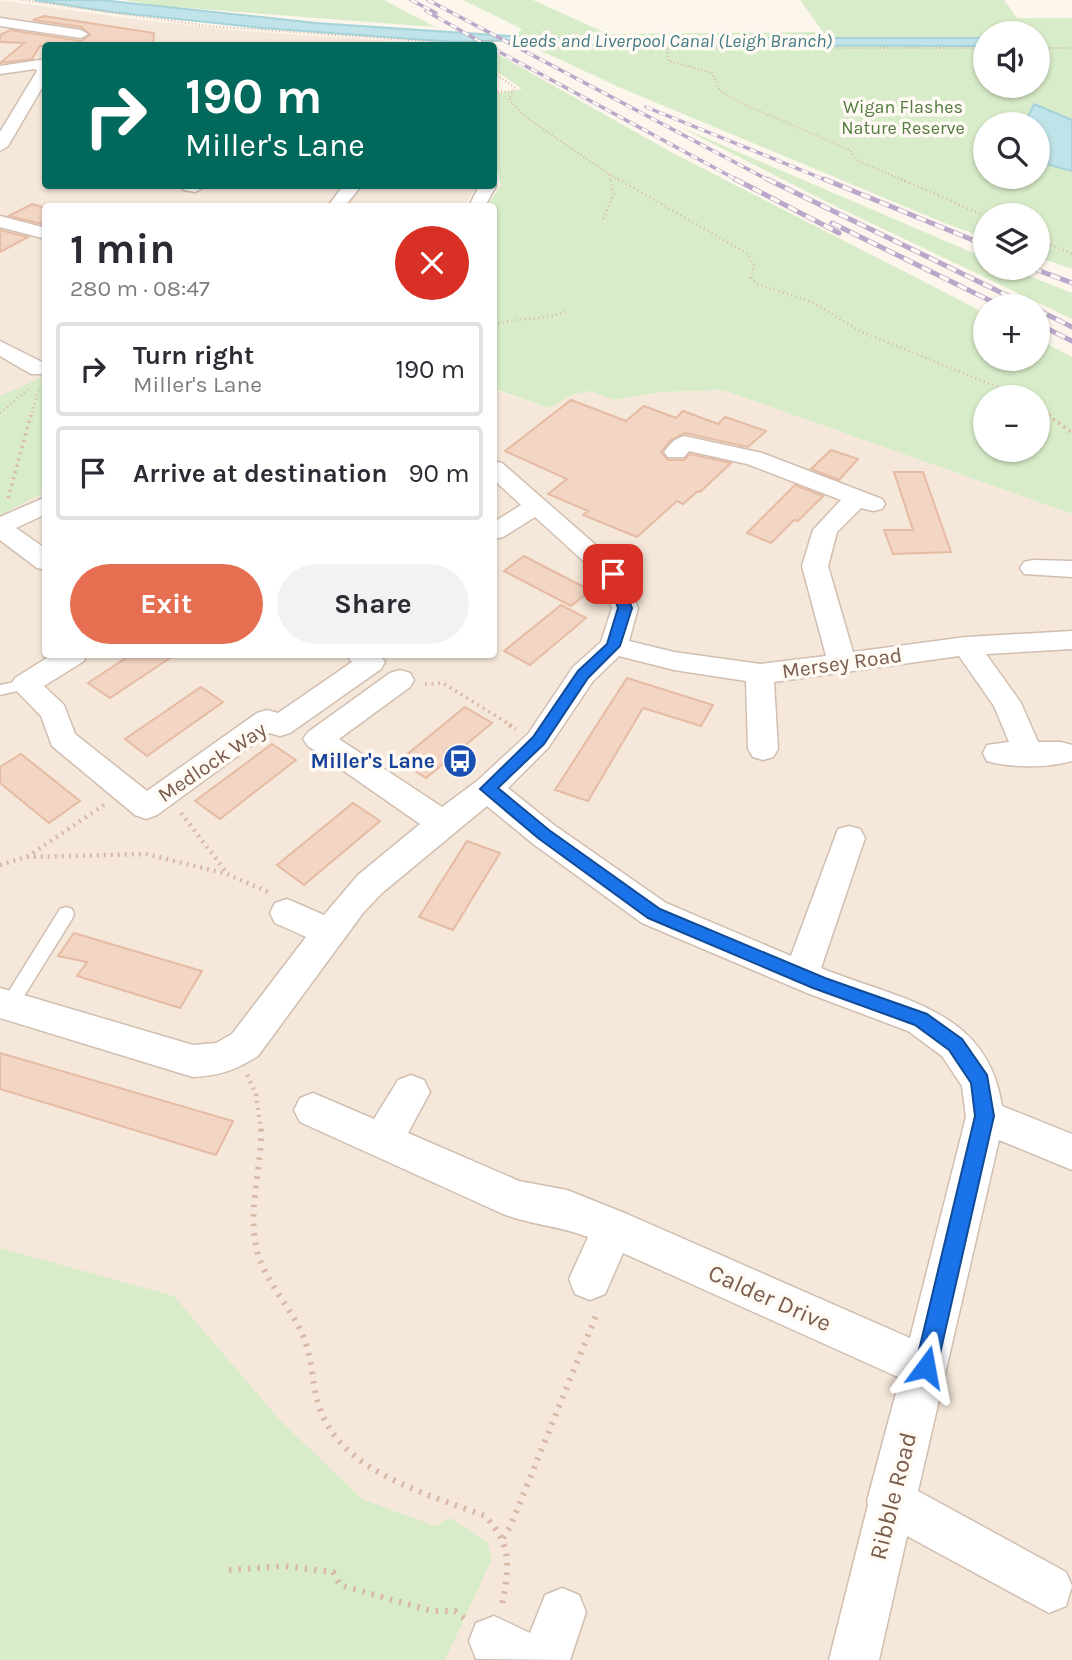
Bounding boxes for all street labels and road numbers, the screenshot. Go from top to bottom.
street label: Mersey Road [780,643,904,683]
street label: Medlock Way [153,717,271,807]
street label: Calder Drive [704,1258,836,1338]
street label: Ribble Road [864,1429,922,1563]

